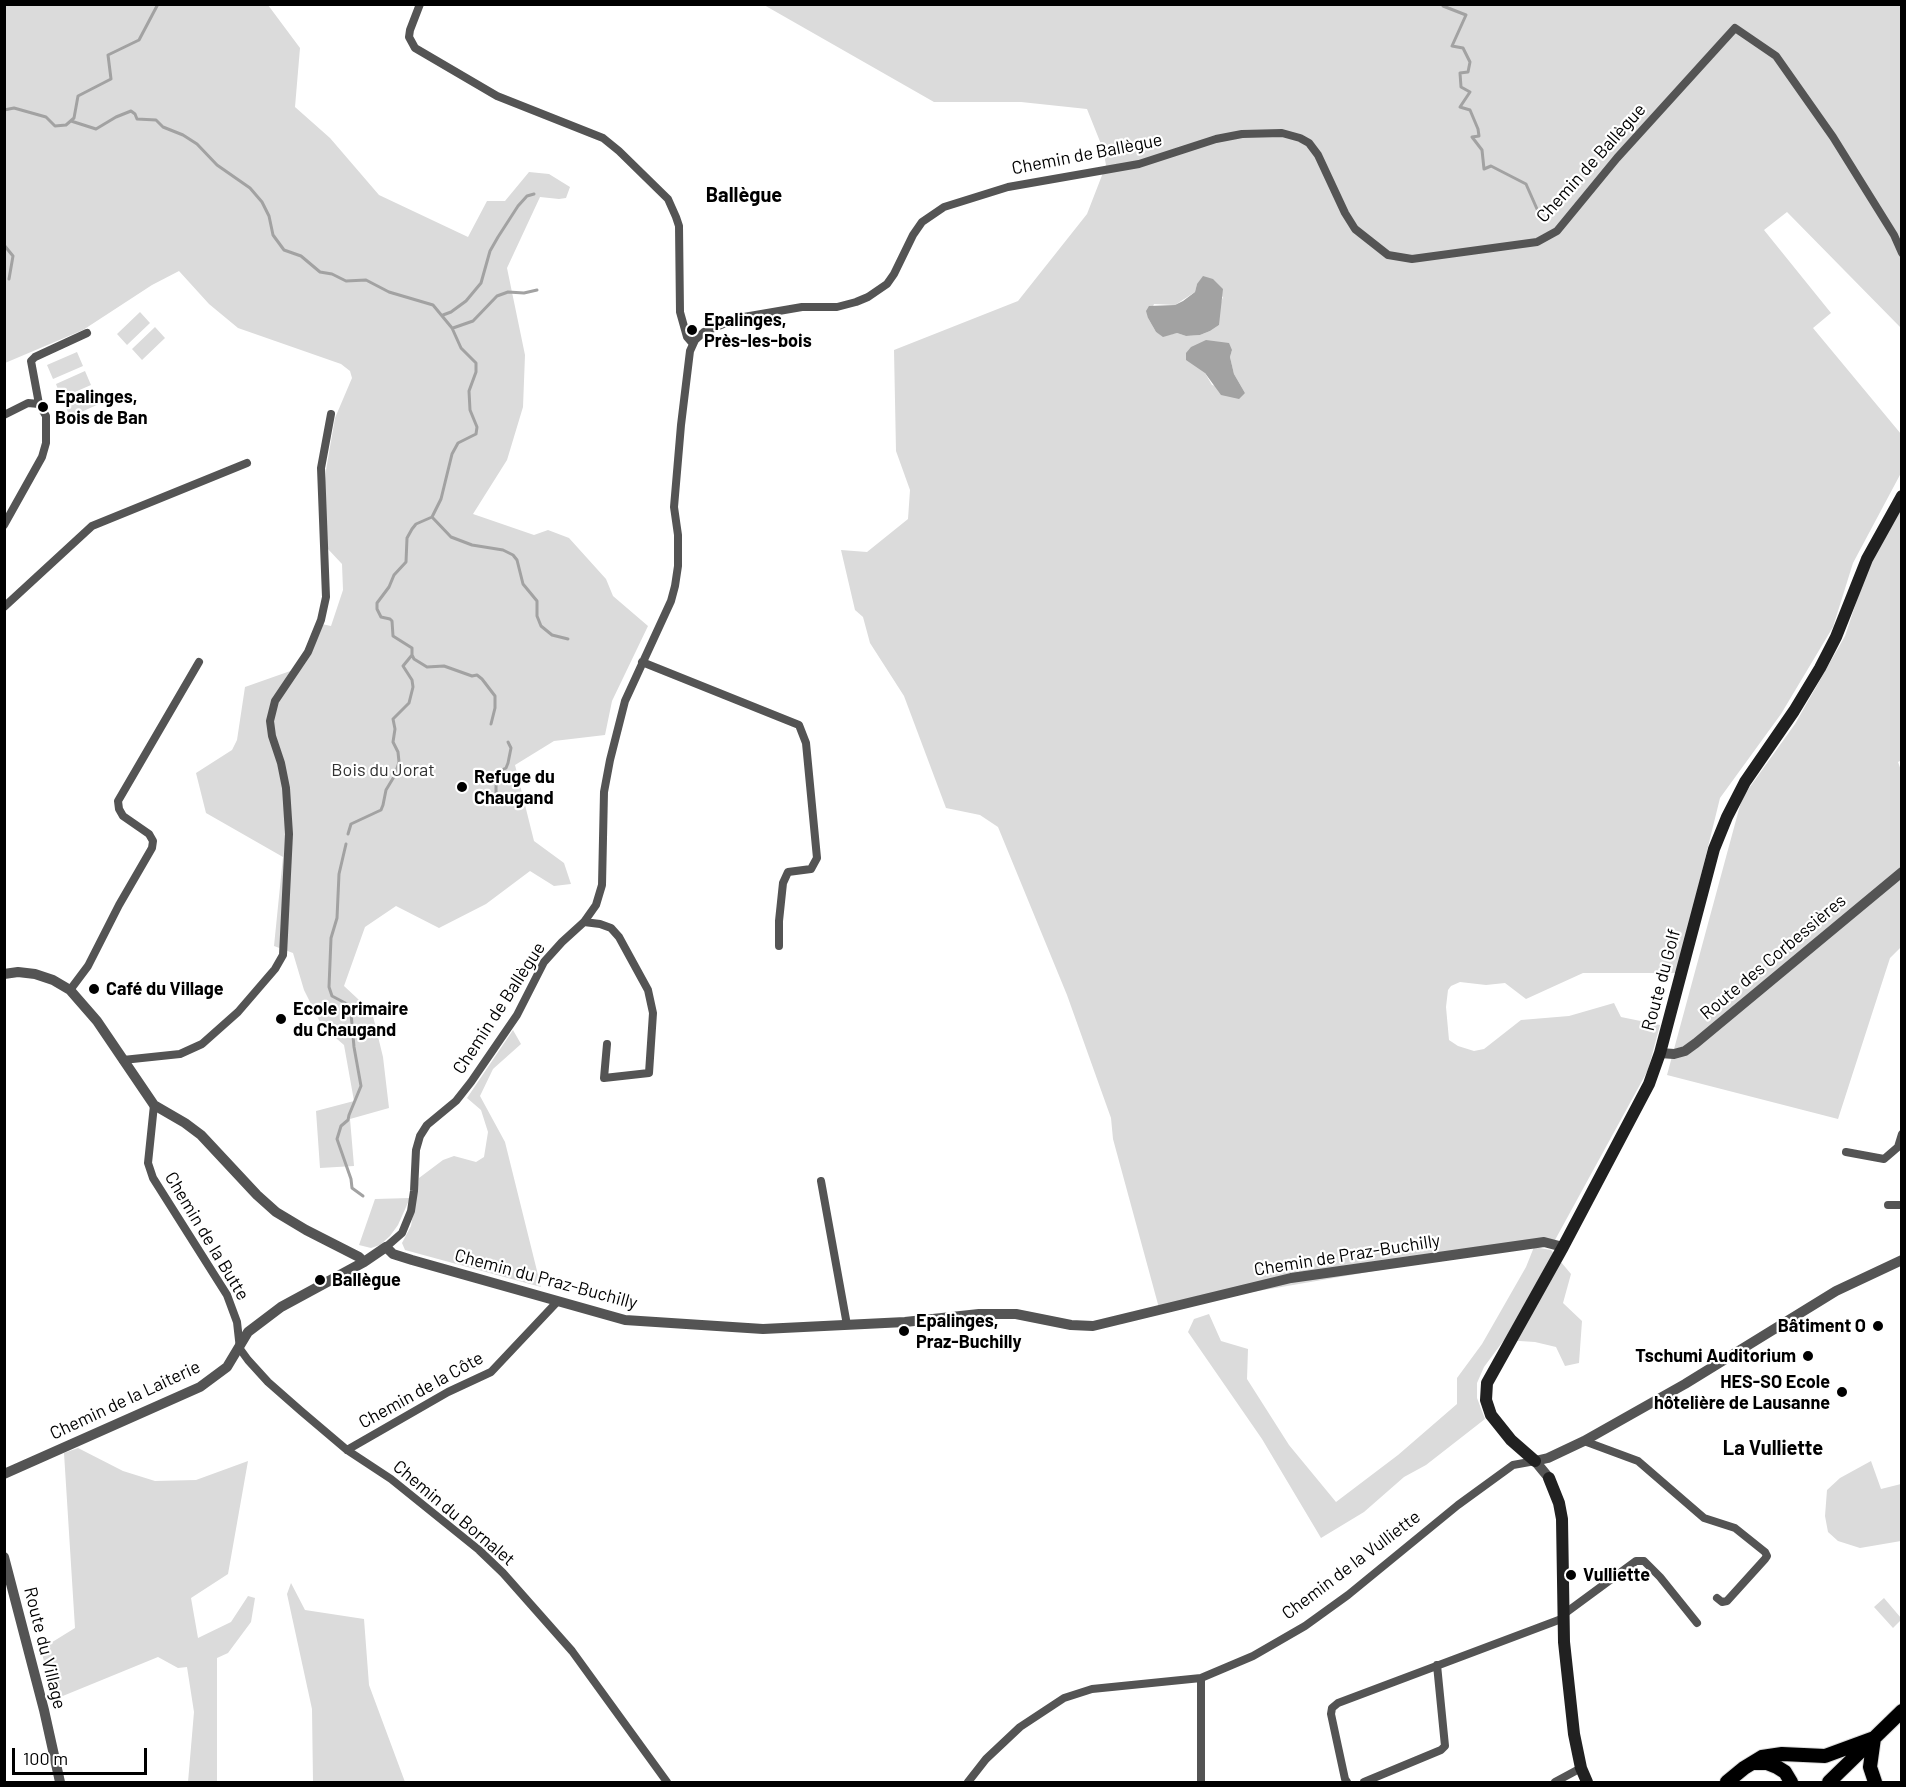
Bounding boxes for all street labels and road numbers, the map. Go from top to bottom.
street label: Chemin de Ballègue [1532,99,1650,227]
street label: Chemin de Ballègue [1010,129,1164,179]
street label: Route des Corbessières [1696,890,1850,1024]
street label: Route du Golf [1637,927,1685,1033]
street label: Chemin de Ballègue [448,938,550,1078]
street label: Chemin de la Butte [160,1168,254,1304]
street label: Chemin de Praz-Buchilly [1252,1230,1442,1280]
street label: Chemin du Praz-Buchilly [452,1244,640,1314]
street label: Chemin de la Côte [355,1347,487,1433]
street label: Chemin de la Laiterie [46,1356,204,1444]
street label: Chemin du Bornalet [389,1456,519,1570]
street label: Chemin de la Vulliette [1278,1506,1424,1624]
street label: Route du Village [19,1585,71,1711]

